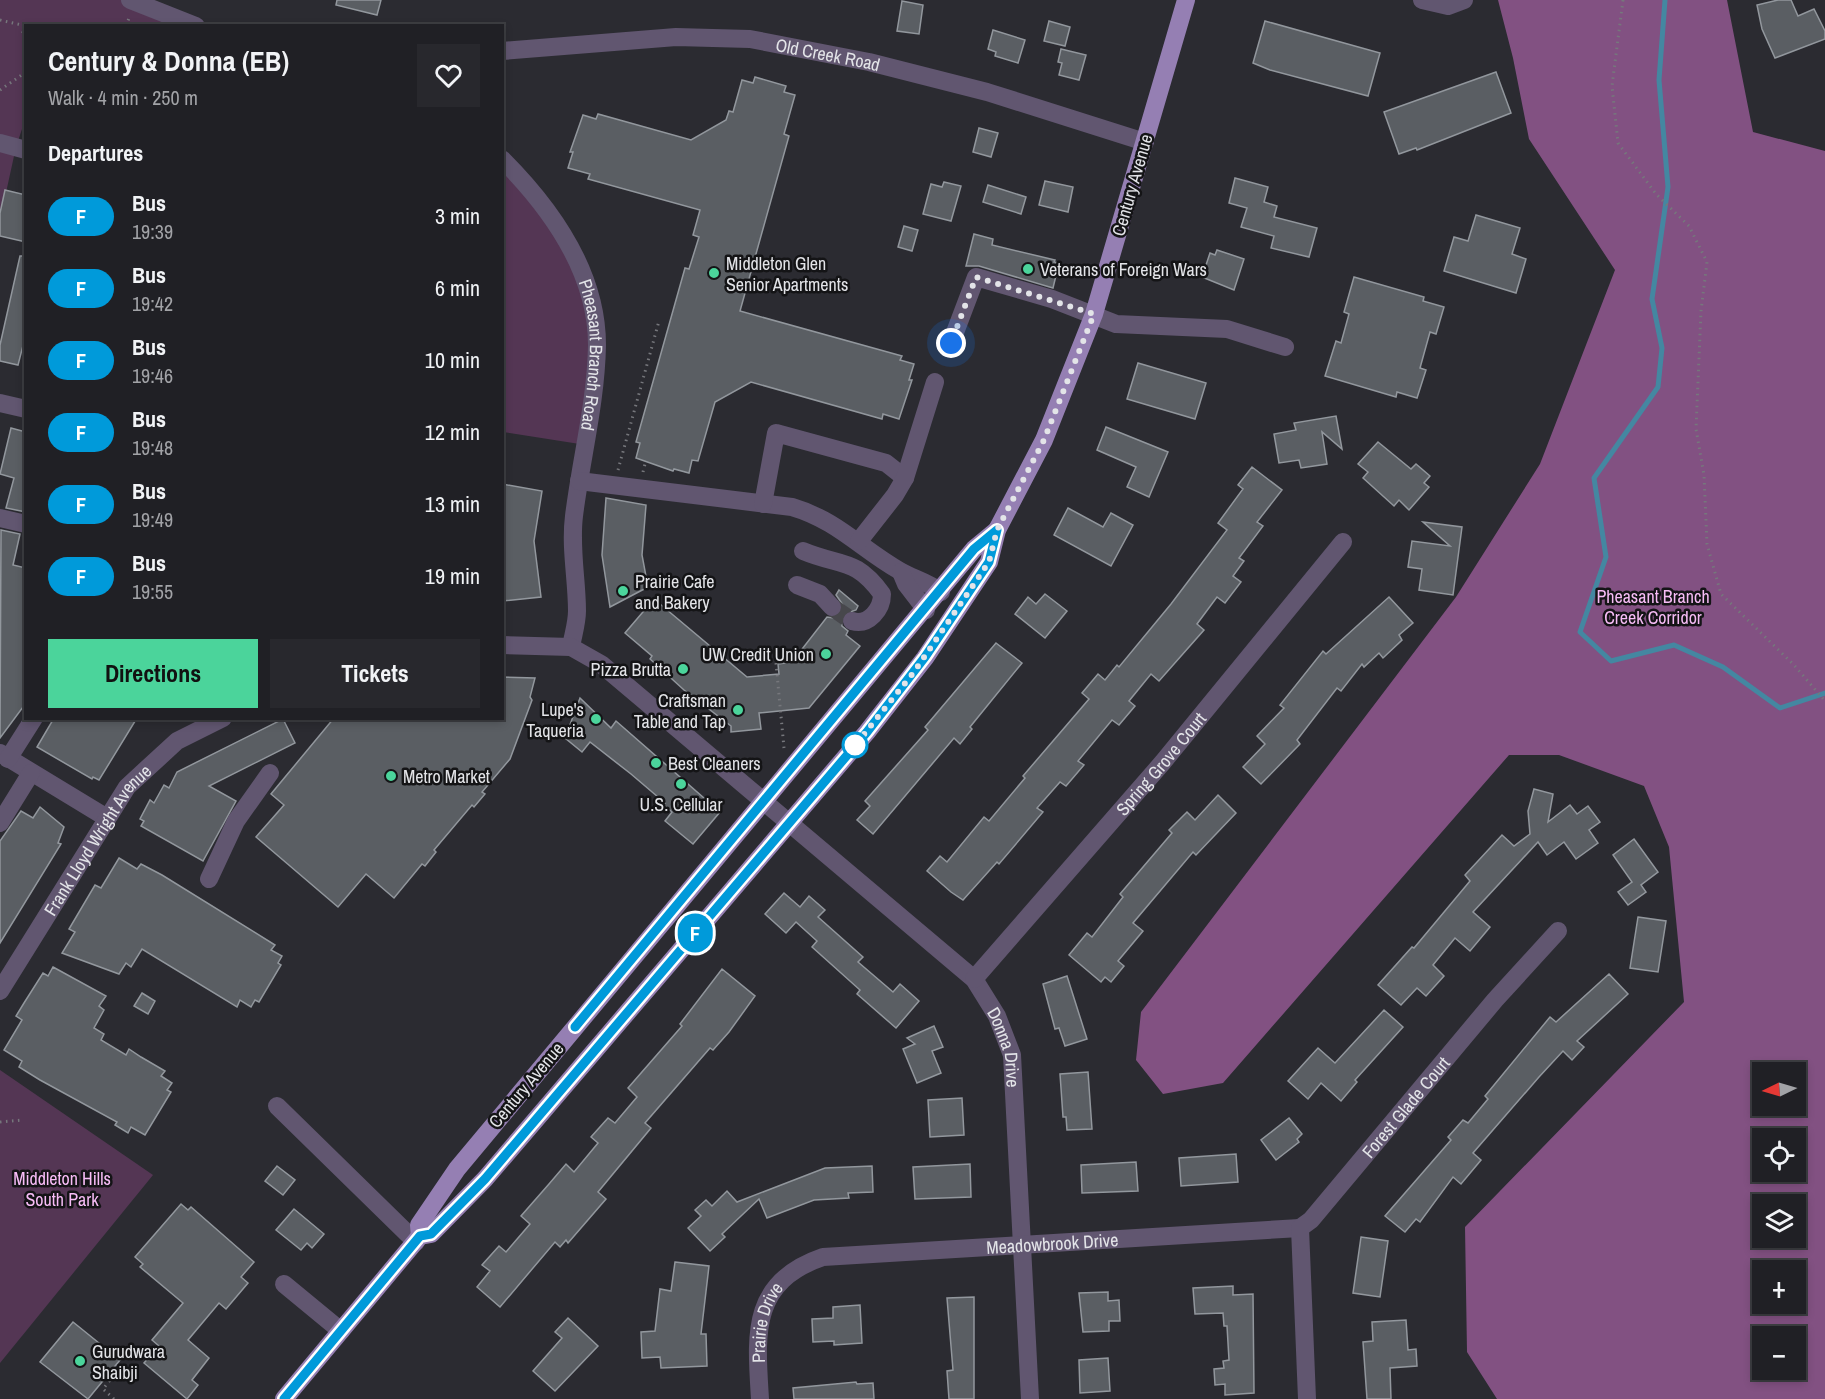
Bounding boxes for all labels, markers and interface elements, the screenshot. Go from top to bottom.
street label: Old Creek Road [774,32,883,77]
text: Century & Donna (EB) [48,42,289,80]
button: heart [417,44,480,107]
text: Walk · 4 min · 250 m [48,84,198,111]
street label: Century Avenue [1106,131,1158,239]
text: Departures [48,138,143,168]
text: Bus [132,188,166,218]
text: 3 min [435,201,480,231]
text: F [76,202,86,231]
text: 19:39 [132,218,173,245]
place label: Middleton Glen Senior Apartments [726,251,848,297]
place label: Veterans of Foreign Wars [1040,257,1207,282]
text: Bus [132,260,166,290]
marker: Veterans of Foreign Wars [1021,262,1035,276]
marker: Middleton Glen Senior Apartments [707,266,721,280]
text: 6 min [435,273,480,303]
text: F [76,274,86,303]
street label: Pheasant Branch Road [573,276,610,433]
text: 19:42 [132,290,173,317]
your location [936,328,966,358]
text: Bus [132,332,166,362]
text: 10 min [425,345,480,375]
text: F [76,346,86,375]
text: 19:46 [132,362,173,389]
text: Bus [132,404,166,434]
text: 12 min [425,417,480,447]
text: F [76,418,86,447]
text: 19:48 [132,434,173,461]
text: Bus [132,476,166,506]
text: 13 min [425,489,480,519]
text: F [76,490,86,519]
text: 19:49 [132,506,173,533]
text: Bus [132,548,166,578]
text: 19 min [425,561,480,591]
text: F [76,562,86,591]
place label: Prairie Cafe and Bakery [635,569,715,615]
text: 19:55 [132,578,173,605]
marker: Prairie Cafe and Bakery [616,584,630,598]
park label: Pheasant Branch Creek Corridor [1596,584,1710,630]
button: Directions [48,639,258,708]
button: Tickets [270,639,480,708]
place label: UW Credit Union [702,642,814,667]
marker: UW Credit Union [819,647,833,661]
place label: Pizza Brutta [591,657,671,682]
marker: Pizza Brutta [676,662,690,676]
place label: Craftsman Table and Tap [634,688,726,734]
place label: Lupe's Taqueria [526,697,584,743]
marker: Craftsman Table and Tap [731,703,745,717]
street label: Spring Grove Court [1110,707,1211,821]
marker: Lupe's Taqueria [589,712,603,726]
unlabelled marker [842,732,868,758]
place label: Best Cleaners [668,751,761,776]
marker: Best Cleaners [649,756,663,770]
street label: Frank Lloyd Wright Avenue [38,758,156,920]
place label: Metro Market [403,764,490,789]
marker: Metro Market [384,769,398,783]
marker: U.S. Cellular [674,777,688,791]
place label: U.S. Cellular [640,792,722,817]
line badge: F [676,914,714,952]
text: F [690,919,700,948]
street label: Donna Drive [982,1002,1026,1088]
street label: Century Avenue [483,1037,569,1133]
street label: Forest Glade Court [1356,1051,1455,1163]
north arrow [1752,1062,1806,1116]
map controls [1752,1062,1806,1380]
button: locate [1752,1128,1806,1182]
park label: Middleton Hills South Park [13,1166,111,1212]
button: layers [1752,1194,1806,1248]
street label: Meadowbrook Drive [985,1227,1119,1260]
button: + [1752,1260,1806,1314]
street label: Prairie Drive [745,1276,788,1363]
button: − [1752,1326,1806,1380]
place label: Gurudwara Shaibji [92,1339,165,1385]
marker: Gurudwara Shaibji [73,1354,87,1368]

